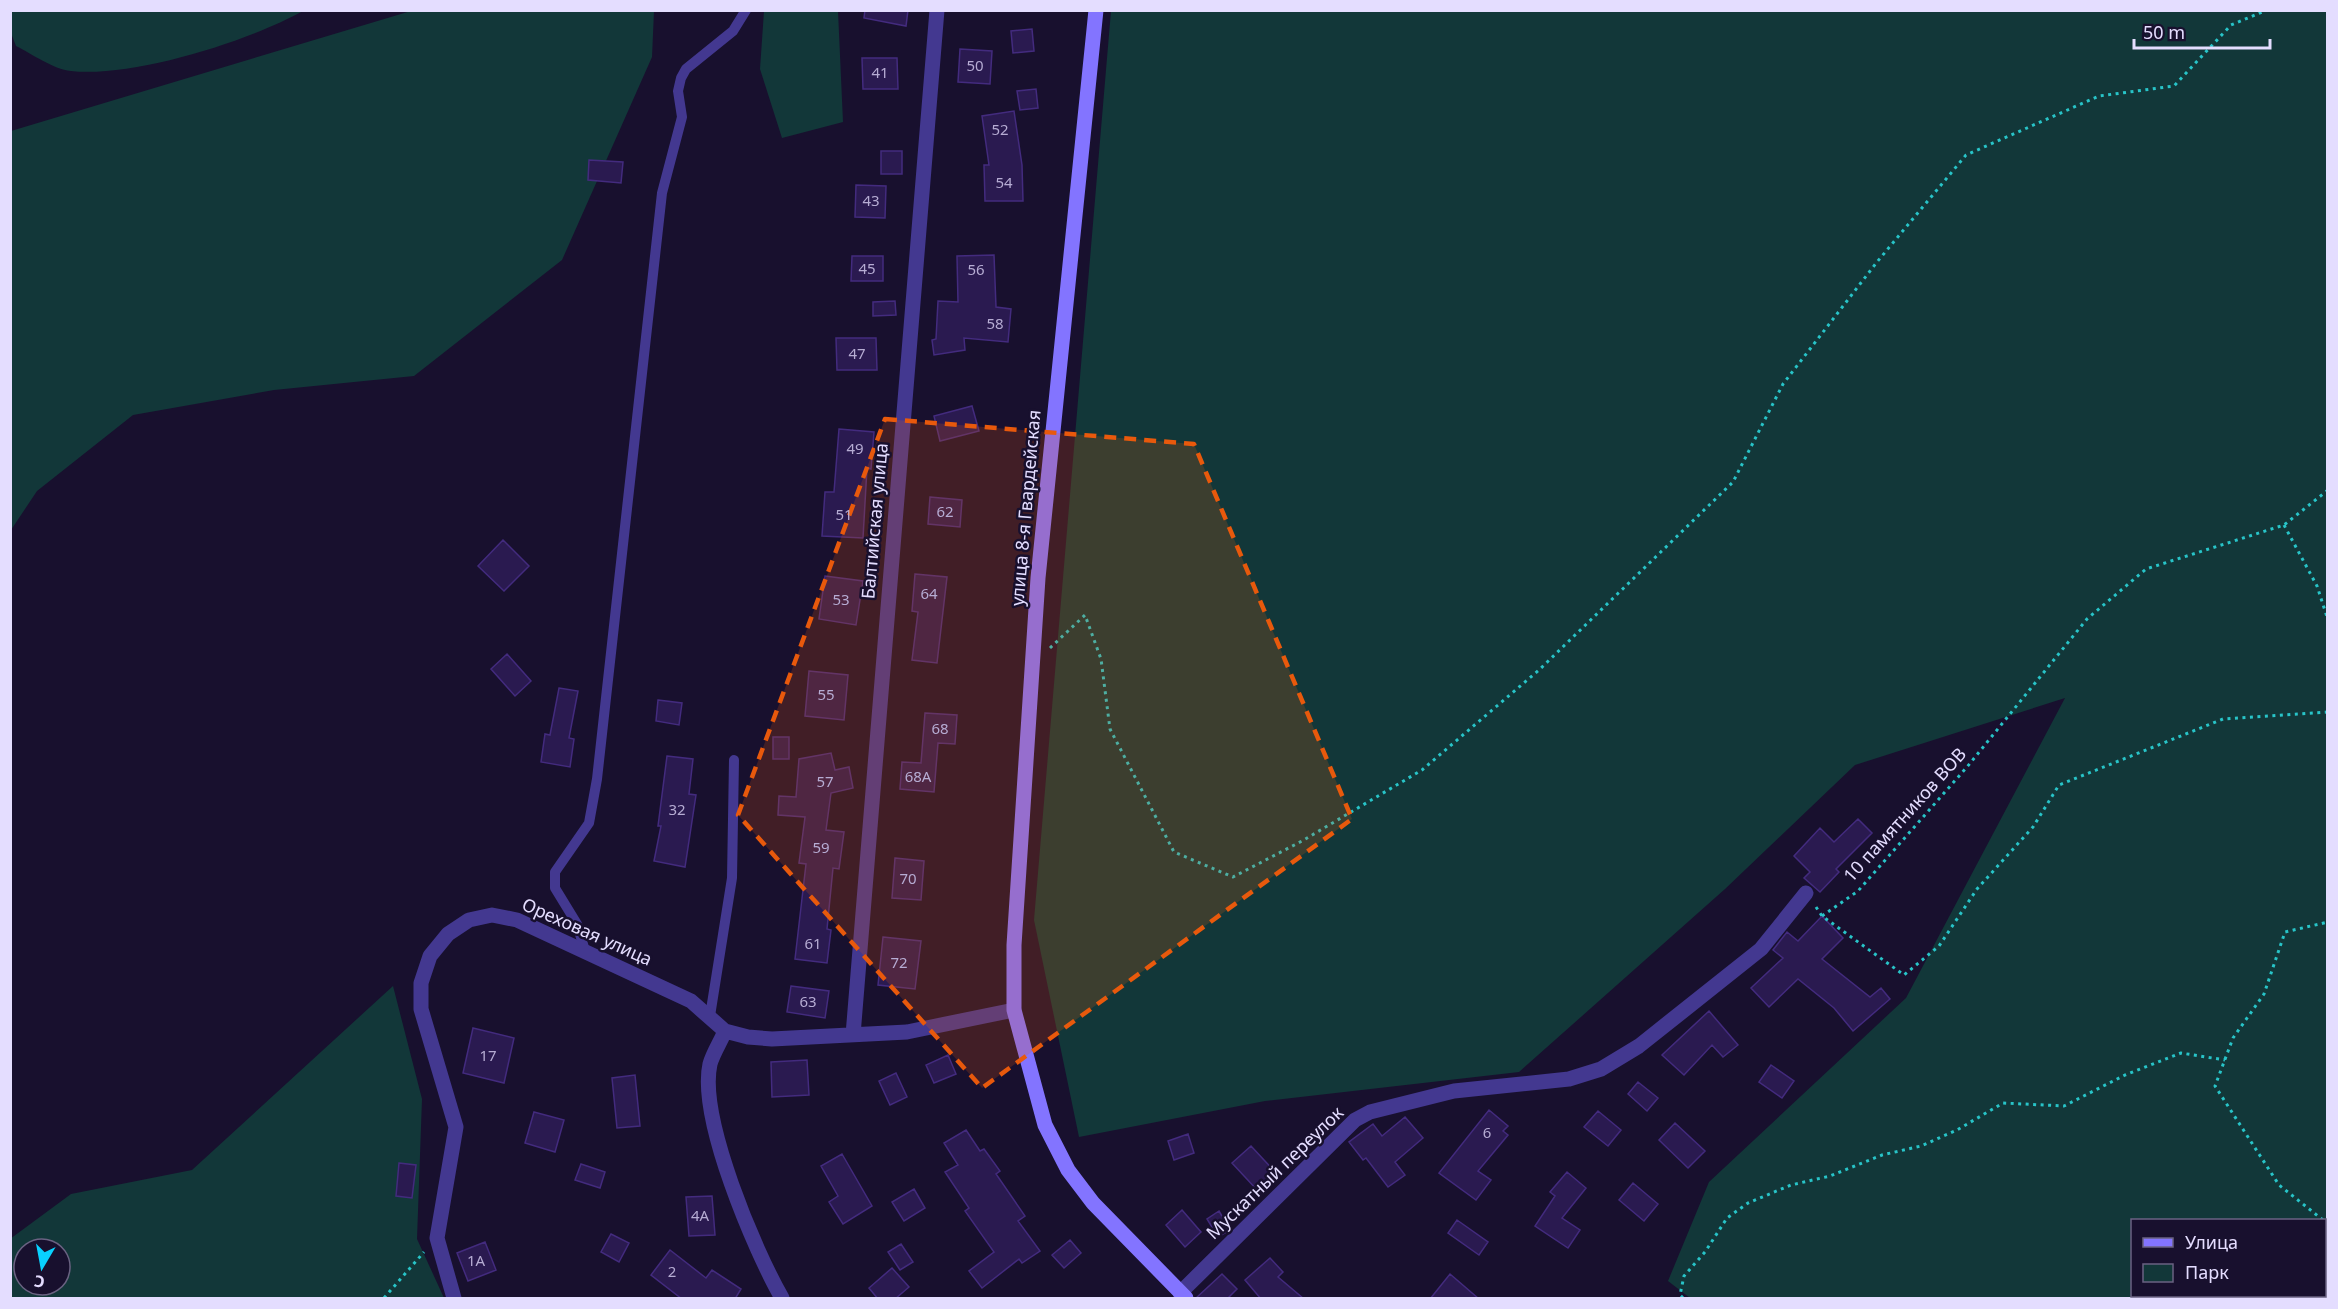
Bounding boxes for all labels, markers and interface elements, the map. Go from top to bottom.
scale bar [2134,12,2270,50]
text: 50 m [2143,20,2185,44]
house number: 50 [966,55,984,75]
house number: 41 [871,62,889,82]
house number: 52 [991,119,1009,139]
house number: 54 [995,172,1013,192]
house number: 43 [862,190,880,210]
house number: 45 [858,258,876,278]
house number: 56 [967,259,985,279]
house number: 58 [986,313,1004,333]
house number: 47 [848,343,866,363]
street label: улица 8-я Гвардейская [1004,409,1046,607]
house number: 49 [846,438,864,458]
street label: Балтийская улица [855,442,893,600]
house number: 62 [936,501,954,521]
house number: 51 [835,504,853,524]
house number: 64 [920,583,938,603]
house number: 53 [832,589,850,609]
house number: 55 [817,684,835,704]
house number: 68 [931,718,949,738]
street label: 10 памятников ВОВ [1838,742,1971,887]
house number: 68А [905,766,932,786]
house number: 57 [816,771,834,791]
house number: 32 [668,799,686,819]
house number: 59 [812,837,830,857]
house number: 70 [899,868,917,888]
street label: Ореховая улица [519,892,656,971]
house number: 61 [804,933,822,953]
house number: 72 [890,952,908,972]
house number: 63 [799,991,817,1011]
house number: 17 [479,1045,497,1065]
street label: Мускатный переулок [1201,1100,1348,1244]
house number: 6 [1483,1122,1491,1142]
house number: 4А [691,1205,710,1225]
legend [2131,1219,2326,1297]
text: Улица [2185,1230,2238,1254]
north arrow [12,1237,72,1297]
house number: 1А [467,1250,486,1270]
text: Парк [2185,1260,2229,1284]
house number: 2 [668,1261,676,1281]
text: С [32,1270,46,1294]

